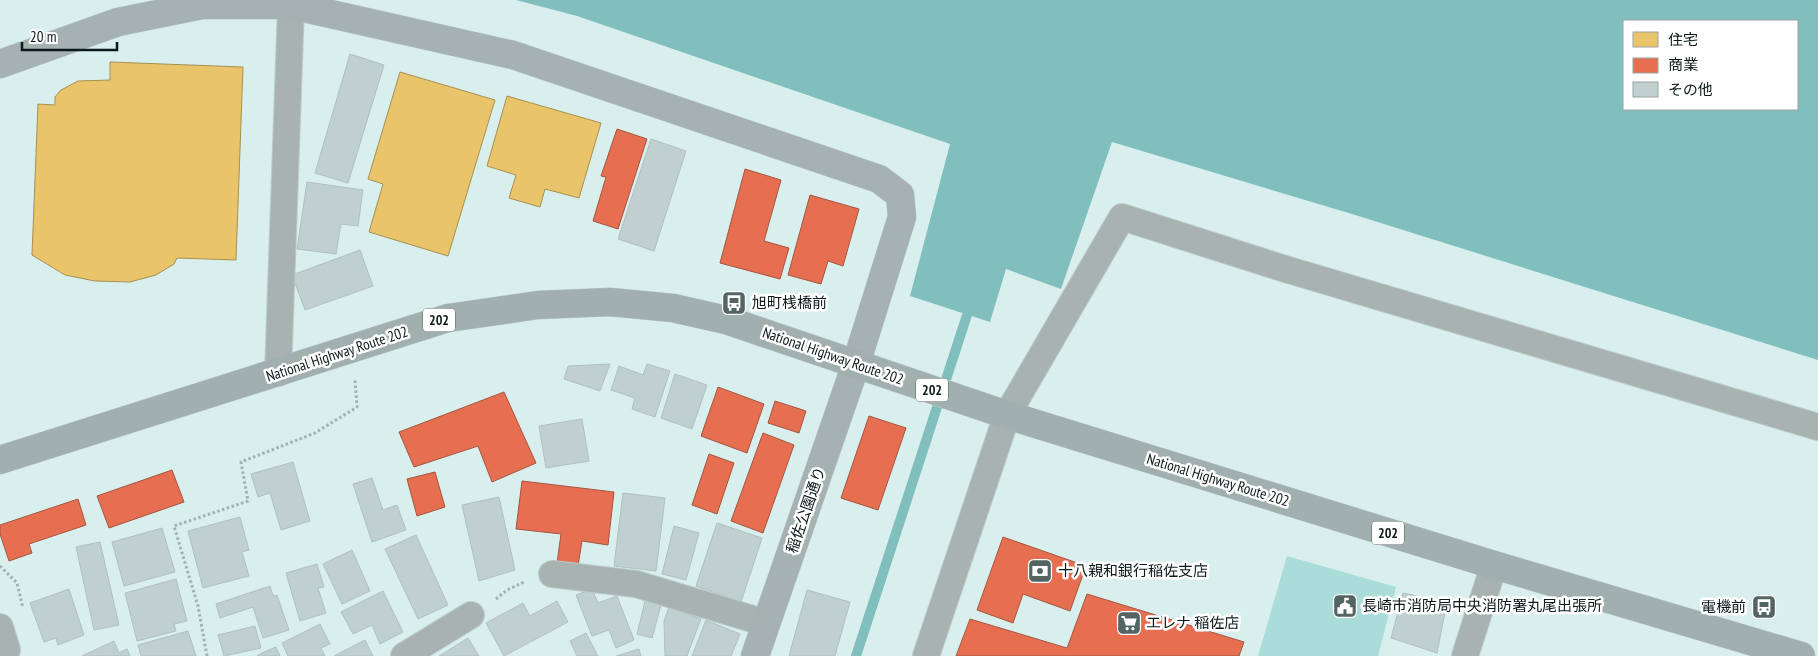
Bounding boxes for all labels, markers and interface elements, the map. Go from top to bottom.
scale bar [22,20,118,52]
legend [1623,20,1798,110]
text: 20 m [30,27,56,46]
text: 住宅 [1668,30,1698,49]
text: 商業 [1668,55,1698,74]
text: その他 [1668,80,1713,99]
bus stop icon: 旭町桟橋前 [721,290,747,316]
place label: 旭町桟橋前 [752,293,827,312]
road number: 202 [423,308,455,332]
street label: National Highway Route 202 [264,322,410,385]
street label: National Highway Route 202 [760,322,906,389]
road number: 202 [916,378,948,402]
street label: National Highway Route 202 [1145,449,1292,510]
street label: 稲佐公園通り [782,464,829,555]
road number: 202 [1372,522,1404,544]
bank icon: 十八親和銀行稲佐支店 [1027,558,1053,584]
place label: 十八親和銀行稲佐支店 [1058,561,1208,580]
public building icon: 長崎市消防局中央消防署丸尾出張所 [1332,593,1358,619]
bus stop icon: 電機前 [1751,594,1777,620]
place label: 長崎市消防局中央消防署丸尾出張所 [1362,596,1602,615]
place label: 電機前 [1701,597,1746,616]
supermarket icon: エレナ 稲佐店 [1116,610,1142,636]
place label: エレナ 稲佐店 [1146,613,1239,632]

